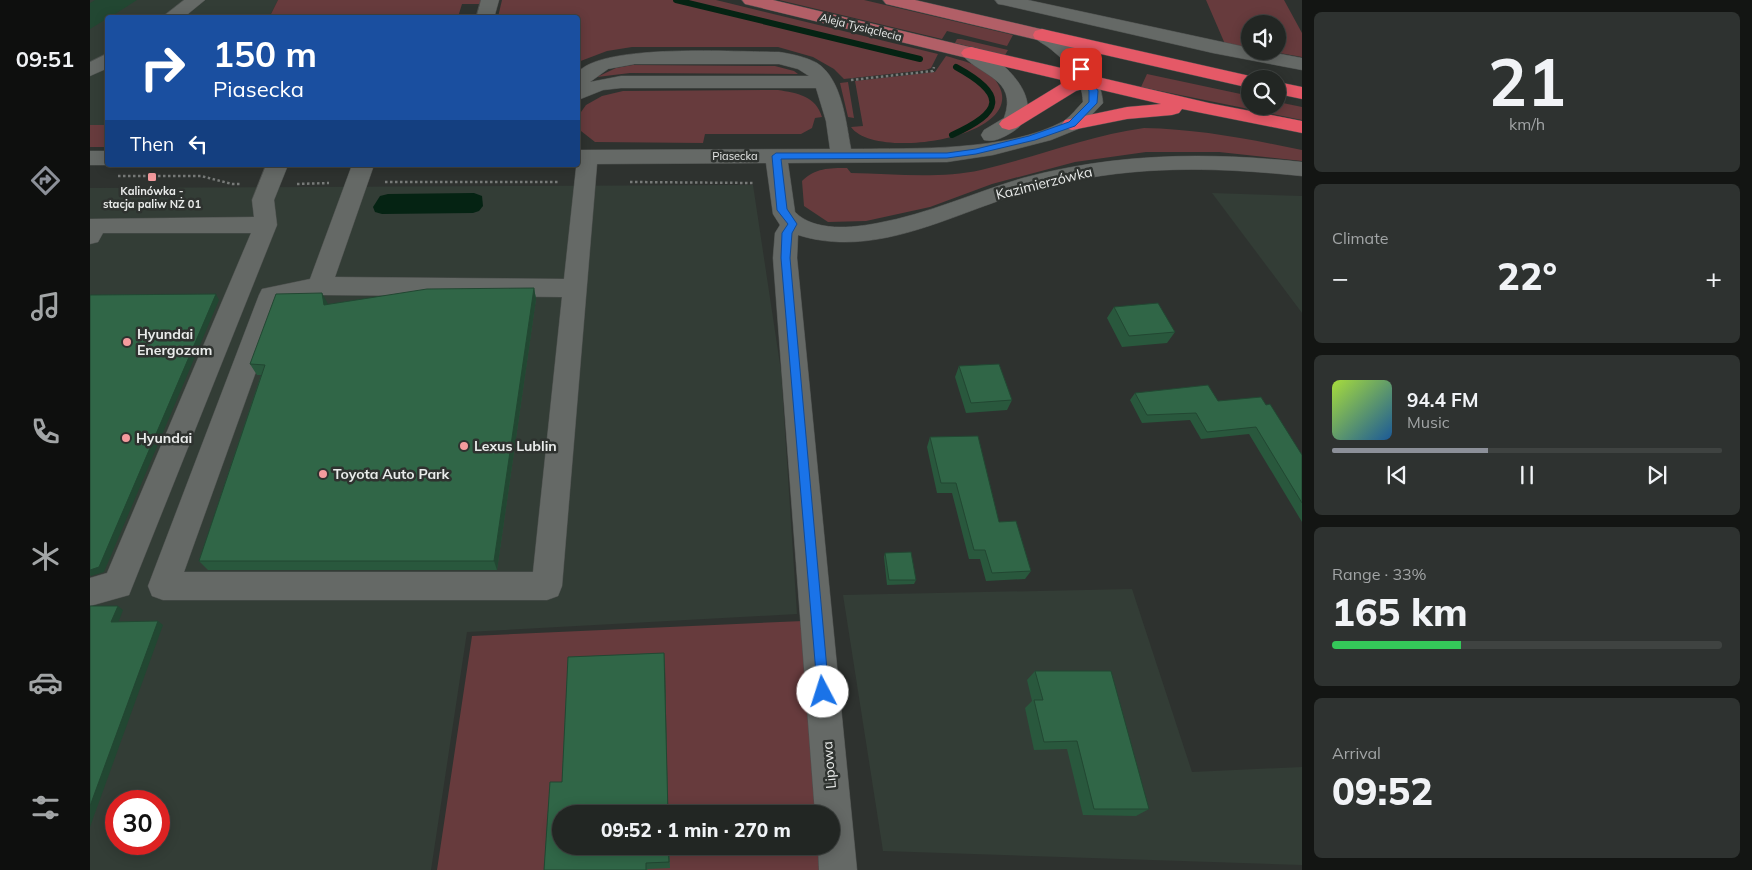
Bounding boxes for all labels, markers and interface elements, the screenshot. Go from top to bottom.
street label: Aleja Tysiąclecia [819,10,903,44]
map controls [1241,15,1286,115]
button: sound [1241,15,1286,60]
text: 150 m [213,32,317,76]
icon: right [130,35,195,100]
text: 21 [1488,41,1566,122]
text: 09:51 [16,45,74,73]
pin [1060,48,1102,90]
icon: arrive [1067,55,1095,83]
button: search [1241,70,1286,115]
text: Piasecka [213,75,304,103]
text: km/h [1509,114,1545,134]
icon: left [184,130,212,158]
text: Then [130,132,174,156]
street label: Piasecka [712,149,758,163]
street label: Kazimierzówka [994,162,1094,204]
icon: directions [28,163,63,198]
marker: Kalinówka - stacja paliw NŻ 01 [146,171,158,183]
place label: Kalinówka - stacja paliw NŻ 01 [103,184,201,211]
text: Climate [1332,228,1388,248]
text: 22° [1497,252,1557,300]
text: − [1332,260,1349,295]
text: + [1705,260,1722,295]
icon: music [28,289,63,324]
place label: Hyundai Energozam [137,325,212,359]
marker: Hyundai Energozam [121,336,133,348]
text: 94.4 FM [1407,388,1479,412]
text: Music [1407,412,1450,432]
icon: phone [28,414,63,449]
place label: Hyundai [136,429,192,447]
marker: Hyundai [120,432,132,444]
place label: Lexus Lublin [474,437,557,455]
marker: Lexus Lublin [458,440,470,452]
icon: previous [1383,461,1411,489]
icon: pause [1513,461,1541,489]
icon: next [1643,461,1671,489]
place label: Toyota Auto Park [333,465,450,483]
marker: Toyota Auto Park [317,468,329,480]
icon: climate [28,539,63,574]
text: Range · 33% [1332,564,1427,584]
text: 165 km [1332,588,1468,636]
icon: car [28,665,63,700]
position arrow [796,665,848,717]
street label: Lipowa [818,740,840,790]
text: Arrival [1332,743,1381,763]
text: 09:52 [1332,767,1433,815]
icon: filters [28,790,63,825]
speed limit sign: 30 [105,790,170,855]
text: 09:52 · 1 min · 270 m [601,818,791,842]

